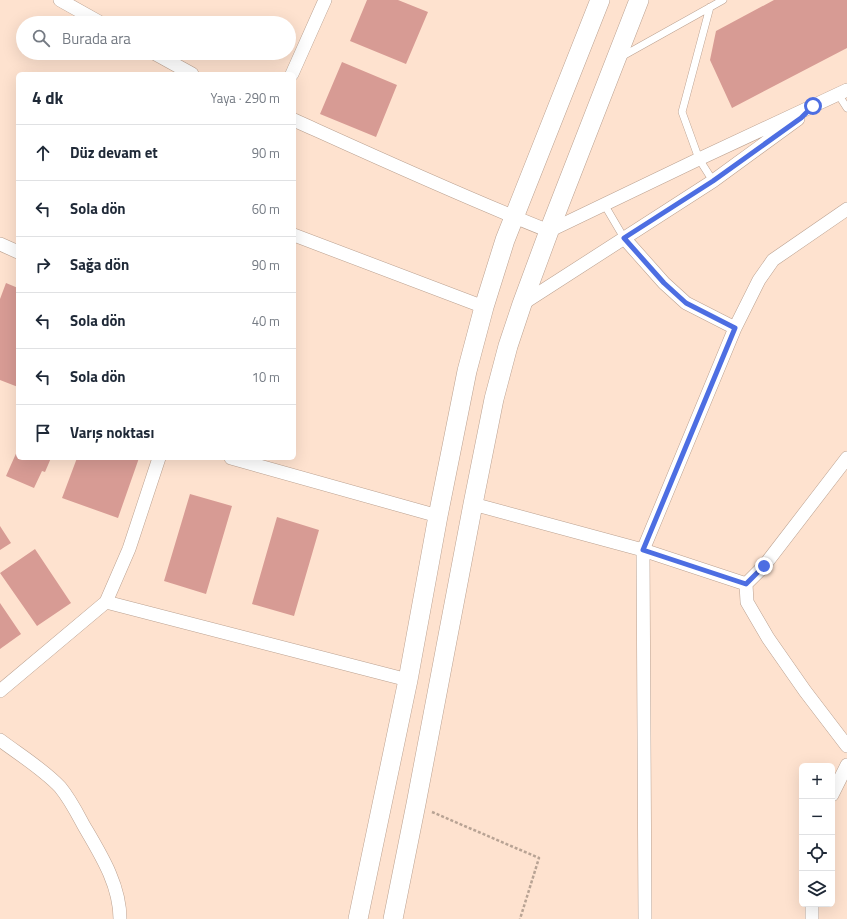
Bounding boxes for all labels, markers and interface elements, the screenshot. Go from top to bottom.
search box [16,16,296,60]
icon: search [30,27,52,49]
text: Burada ara [62,27,131,50]
text: 4 dk [32,85,63,111]
text: Yaya · 290 m [211,88,280,108]
route start [804,97,822,115]
text: Düz devam et [70,141,158,164]
icon: ahead [32,142,54,164]
text: 90 m [252,143,280,163]
text: Sola dön [70,197,126,220]
icon: left [32,198,54,220]
text: 60 m [252,199,280,219]
text: Sağa dön [70,253,129,276]
icon: right [32,254,54,276]
text: 90 m [252,255,280,275]
text: Sola dön [70,309,126,332]
icon: left [32,310,54,332]
text: 40 m [252,311,280,331]
text: Sola dön [70,365,126,388]
icon: left [32,366,54,388]
text: 10 m [252,367,280,387]
text: Varış noktası [70,421,154,444]
icon: arrive [32,422,54,444]
route end [755,557,773,575]
map controls [799,763,835,907]
button: + [799,763,835,799]
button: − [799,799,835,835]
button: locate [799,835,835,871]
button: layers [799,871,835,907]

